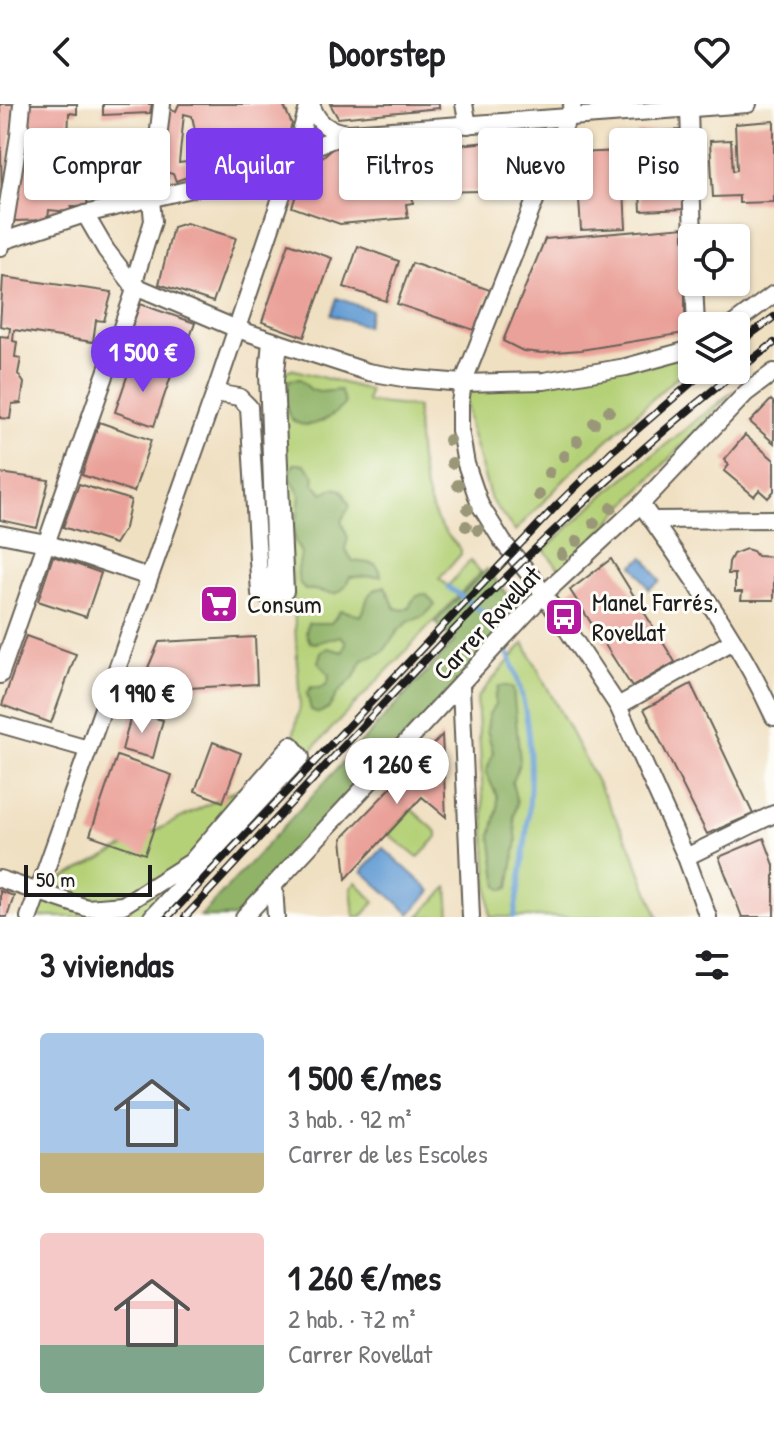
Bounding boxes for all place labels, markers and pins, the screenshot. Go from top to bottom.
pin: 1 500 € [69,326,217,394]
supermarket icon: Consum [198,583,240,625]
place label: Manel Farrés, Rovellat [592,584,718,649]
place label: Consum [247,586,322,621]
bus stop icon: Manel Farrés, Rovellat [543,596,585,638]
pin: 1 990 € [68,667,216,735]
pin: 1 260 € [323,738,471,806]

